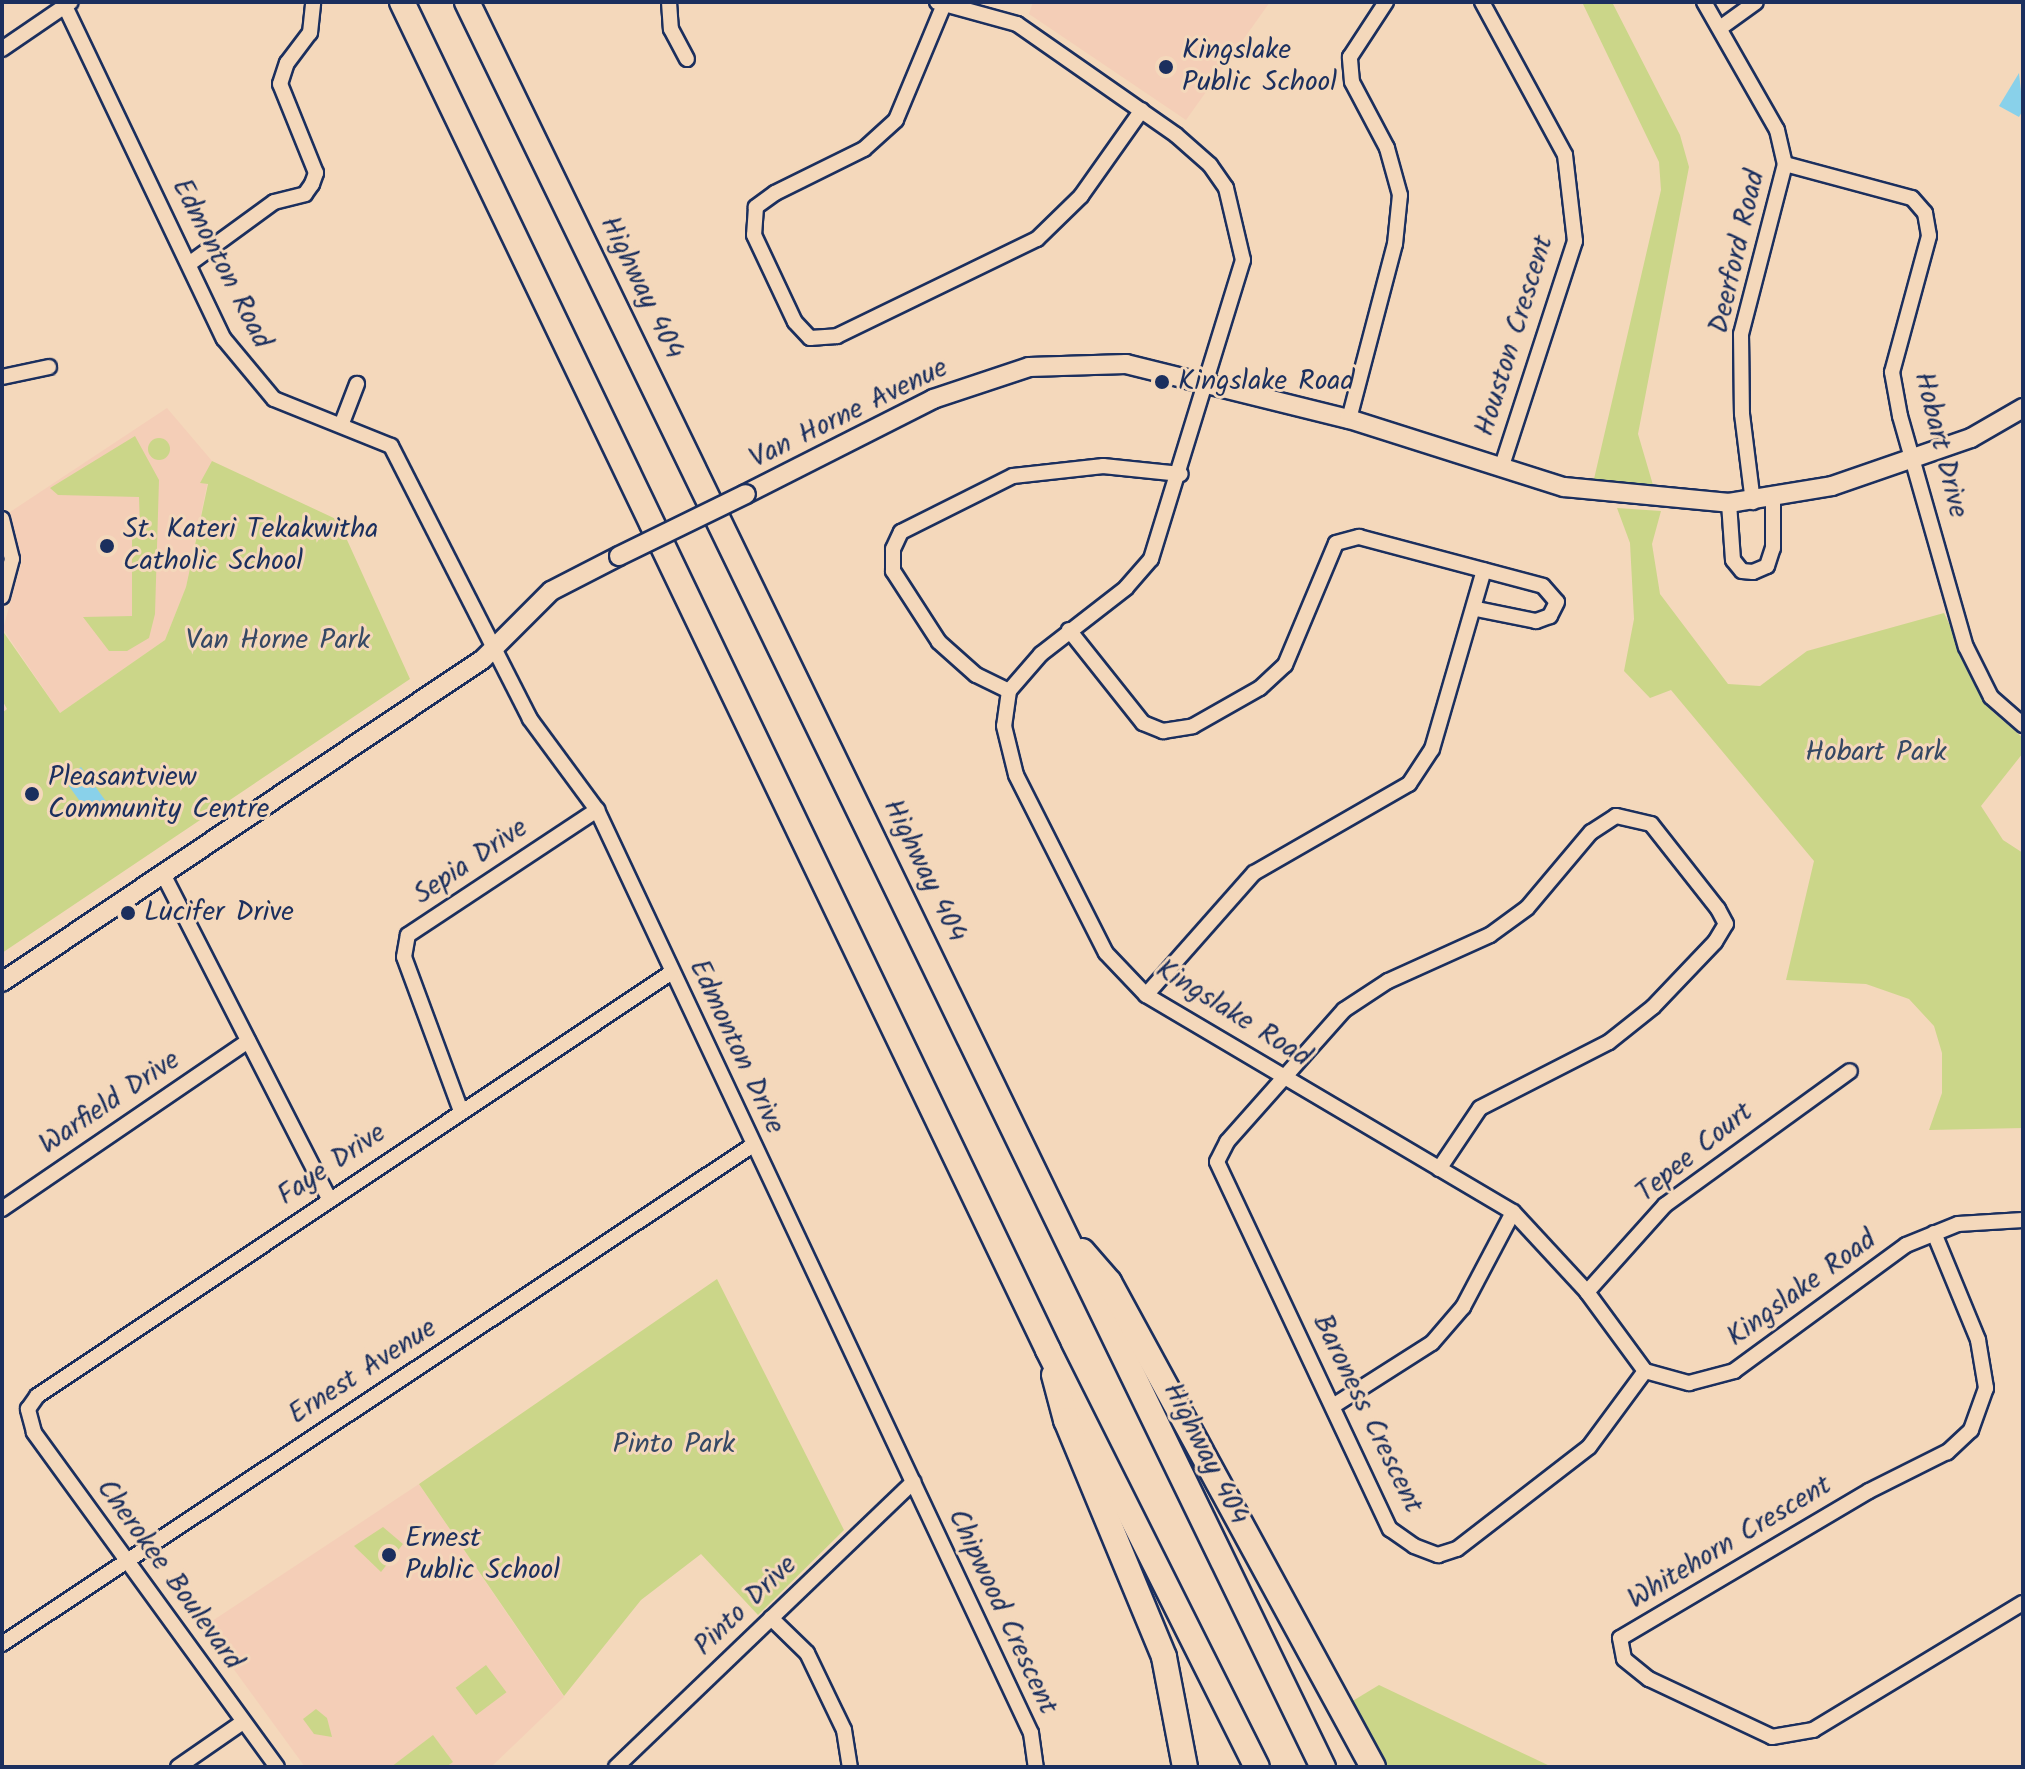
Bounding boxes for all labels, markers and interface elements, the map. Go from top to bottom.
place label: Kingslake Public School [1182,34,1337,100]
marker: Kingslake Public School [1157,58,1175,76]
street label: Deerford Road [1703,167,1773,337]
street label: Edmonton Road [164,173,278,355]
street label: Highway 404 [592,211,690,365]
street label: Houston Crescent [1469,232,1561,440]
street label: Van Horne Avenue [745,352,953,476]
place label: Kingslake Road [1178,365,1354,399]
street label: Hobart Drive [1906,369,1974,521]
marker: Kingslake Road [1153,373,1171,391]
place label: St. Kateri Tekakwitha Catholic School [123,513,378,579]
marker: St. Kateri Tekakwitha Catholic School [98,537,116,555]
park label: Van Horne Park [186,624,370,658]
park label: Hobart Park [1805,736,1947,770]
place label: Pleasantview Community Centre [48,761,269,827]
marker: Pleasantview Community Centre [23,785,41,803]
street label: Highway 404 [875,794,973,948]
street label: Sepia Drive [408,812,534,912]
place label: Lucifer Drive [144,896,294,930]
marker: Lucifer Drive [119,904,137,922]
street label: Kingslake Road [1149,953,1317,1075]
street label: Edmonton Drive [681,955,791,1139]
street label: Warfield Drive [33,1044,187,1162]
street label: Tepee Court [1630,1096,1760,1210]
street label: Faye Drive [272,1117,392,1213]
street label: Kingslake Road [1721,1224,1883,1354]
street label: Baroness Crescent [1304,1309,1430,1519]
street label: Ernest Avenue [283,1312,443,1432]
street label: Highway 404 [1155,1377,1255,1531]
park label: Pinto Park [613,1428,735,1462]
street label: Whitehorn Crescent [1622,1469,1838,1617]
street label: Cherokee Boulevard [89,1473,249,1677]
street label: Chipwood Crescent [940,1504,1064,1720]
place label: Ernest Public School [405,1522,560,1588]
marker: Ernest Public School [380,1546,398,1564]
street label: Pinto Drive [688,1549,804,1663]

